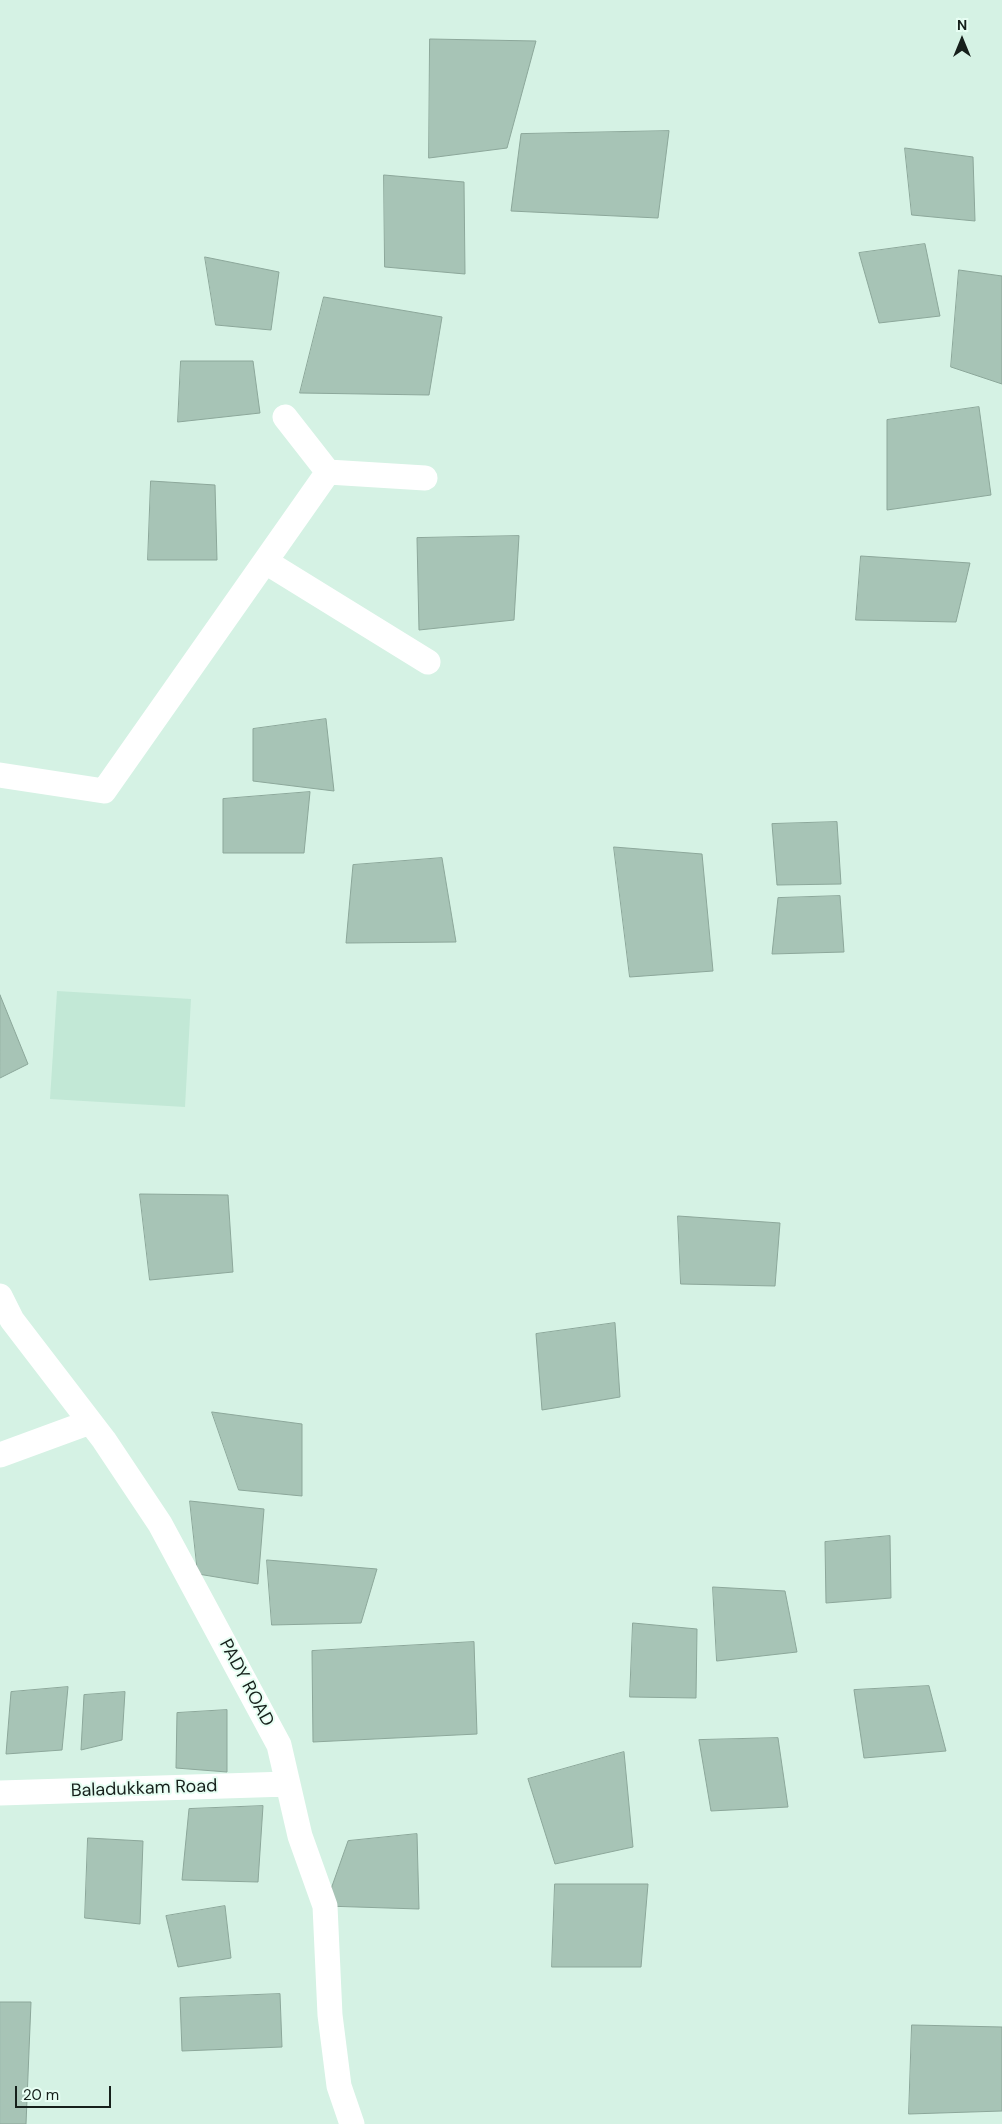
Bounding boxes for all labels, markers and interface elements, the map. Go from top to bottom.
north arrow [937,15,987,65]
text: N [957,16,967,34]
street label: PADY ROAD [214,1636,278,1730]
street label: Baladukkam Road [70,1776,218,1802]
scale bar [18,2076,114,2108]
text: 20 m [23,2085,59,2105]

